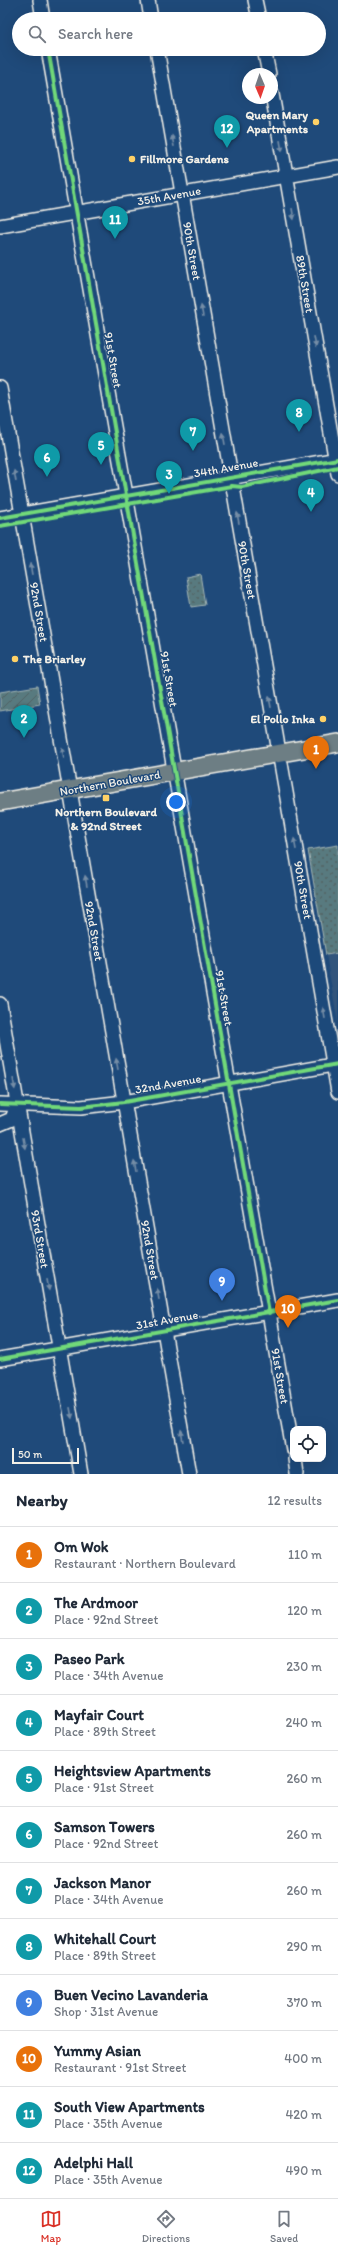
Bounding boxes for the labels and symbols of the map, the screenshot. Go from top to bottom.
north arrow [242,68,278,104]
place label: Queen Mary Apartments [246,108,309,137]
pin: 12 [214,115,240,148]
marker: Queen Mary Apartments [311,117,321,127]
one-way arrow [170,135,176,148]
one-way arrow [278,140,284,152]
place label: Fillmore Gardens [140,152,230,166]
marker: Fillmore Gardens [127,154,137,164]
street label: 35th Avenue [136,183,202,208]
pin: 11 [102,206,128,239]
one-way arrow [290,208,296,220]
street label: 90th Street [180,221,204,282]
street label: 89th Street [293,254,317,314]
one-way arrow [199,305,205,317]
street label: 91st Street [101,331,125,389]
one-way arrow [312,336,318,349]
pin: 8 [286,399,312,432]
pin: 7 [180,418,206,451]
pin: 5 [88,432,114,465]
one-way arrow [221,433,227,445]
pin: 6 [34,444,60,477]
street label: 34th Avenue [193,455,260,481]
pin: 3 [156,461,182,494]
one-way arrow [12,470,18,482]
pin: 4 [298,479,324,512]
one-way arrow [235,512,241,525]
street label: 90th Street [235,540,259,601]
one-way arrow [28,563,34,576]
street label: 92nd Street [27,581,51,643]
street label: 91st Street [157,650,181,708]
place label: The Briarley [22,652,86,667]
marker: The Briarley [10,654,20,664]
one-way arrow [267,696,273,708]
pin: 2 [11,705,37,738]
place label: El Pollo Inka [250,712,316,726]
marker: El Pollo Inka [318,714,328,724]
pin: 1 [303,736,329,769]
one-way arrow [60,747,66,759]
street label: Northern Boulevard [59,767,162,799]
your location [166,792,186,812]
marker: Northern Boulevard & 92nd Street [101,793,111,803]
place label: Northern Boulevard & 92nd Street [55,805,157,833]
one-way arrow [291,837,297,850]
street label: 90th Street [291,860,315,921]
one-way arrow [82,875,88,887]
street label: 92nd Street [82,900,106,962]
street label: 91st Street [212,969,236,1027]
one-way arrow [321,1007,327,1019]
one-way arrow [114,1058,120,1070]
street label: 32nd Avenue [134,1071,202,1097]
one-way arrow [11,1078,17,1090]
one-way arrow [21,1137,27,1149]
one-way arrow [132,1160,138,1172]
street label: 93rd Street [28,1209,52,1270]
street label: 92nd Street [138,1219,162,1281]
pin: 9 [209,1268,235,1301]
one-way arrow [46,1279,52,1291]
one-way arrow [154,1288,160,1300]
pin: 10 [275,1295,301,1328]
street label: 31st Avenue [135,1308,199,1332]
street label: 91st Street [268,1347,292,1405]
one-way arrow [68,1407,74,1419]
one-way arrow [179,1429,185,1442]
scale bar [12,1446,79,1465]

